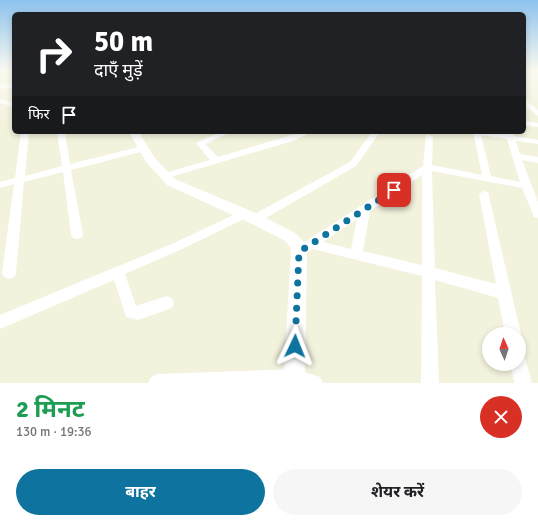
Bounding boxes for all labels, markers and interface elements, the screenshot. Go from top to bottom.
text: 50 m [94,25,153,59]
icon: right [28,28,80,80]
text: दाएँ मुड़ें [94,59,143,81]
icon: arrive [58,104,80,126]
text: फिर [28,105,50,123]
pin [377,173,411,207]
icon: arrive [383,179,405,201]
position arrow [274,325,316,367]
north arrow [482,327,526,371]
map controls [482,327,526,371]
text: 2 मिनट [16,394,85,424]
button: close [480,396,522,438]
text: 130 m · 19:36 [16,424,92,440]
button: बाहर [16,469,265,515]
button: शेयर करें [273,469,522,515]

